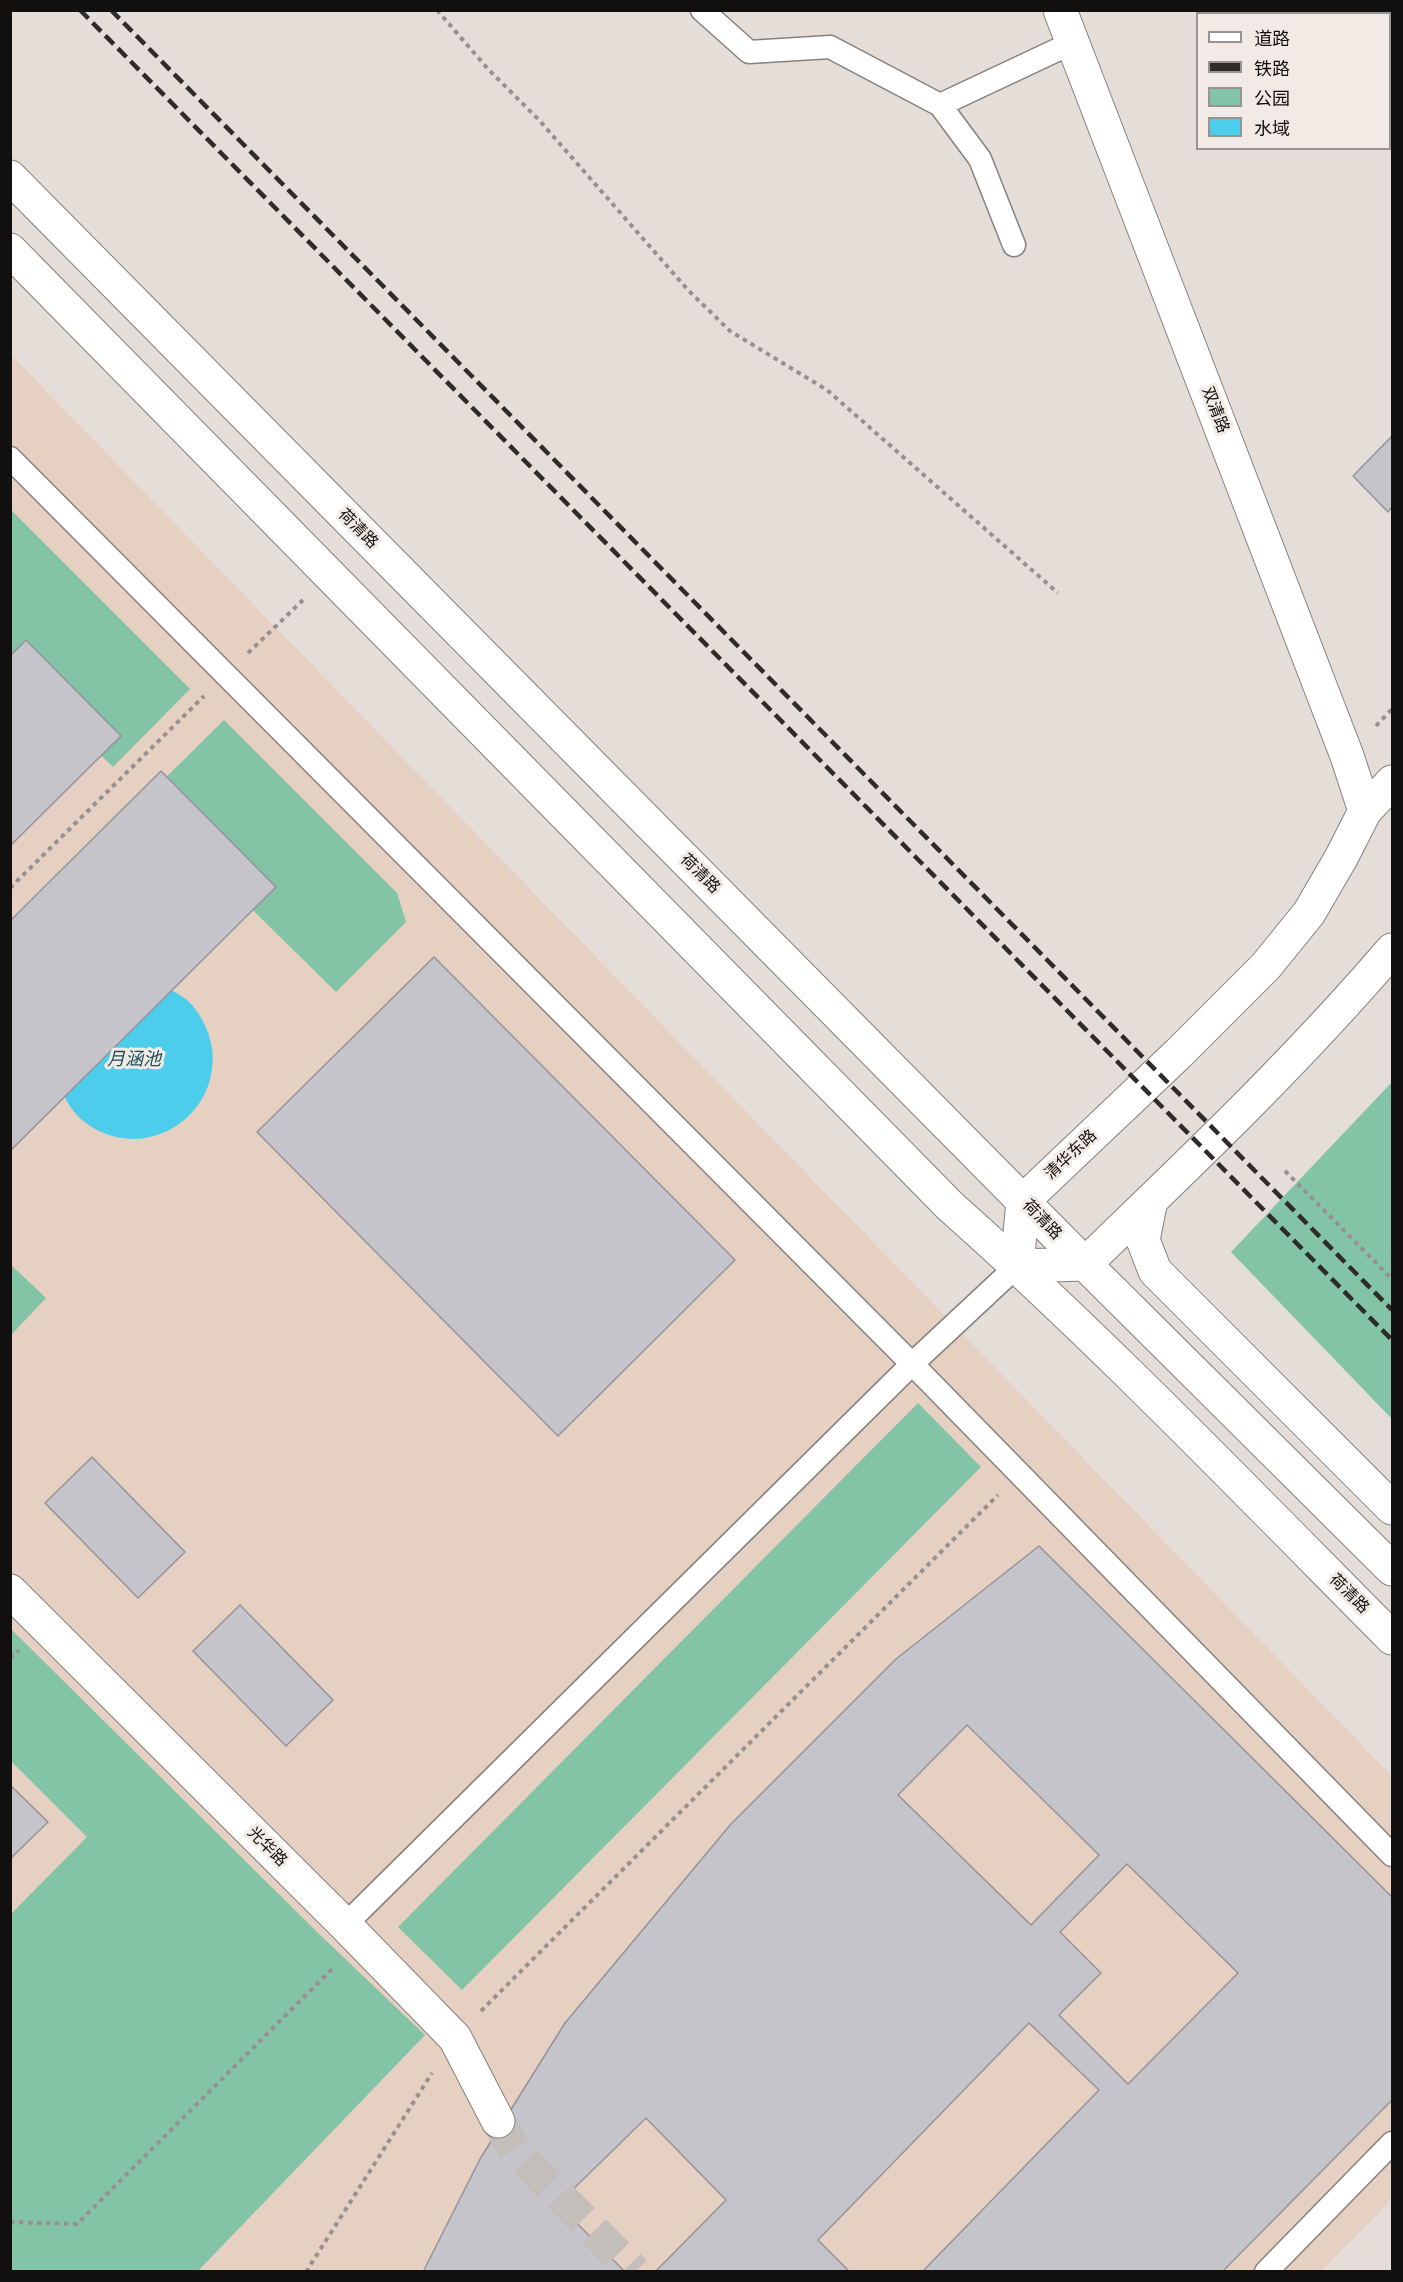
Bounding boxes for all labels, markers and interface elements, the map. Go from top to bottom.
legend [1196,12,1391,150]
text: 道路 [1254,28,1290,50]
text: 铁路 [1254,58,1290,80]
text: 公园 [1254,88,1290,110]
text: 水域 [1254,118,1290,140]
street label: 双清路 [1197,384,1233,436]
street label: 荷清路 [334,505,382,553]
street label: 荷清路 [676,850,724,898]
water label: 月涵池 [107,1049,161,1071]
street label: 清华东路 [1041,1126,1101,1184]
street label: 荷清路 [1018,1196,1066,1244]
street label: 荷清路 [1325,1570,1373,1618]
street label: 光华路 [243,1823,291,1871]

